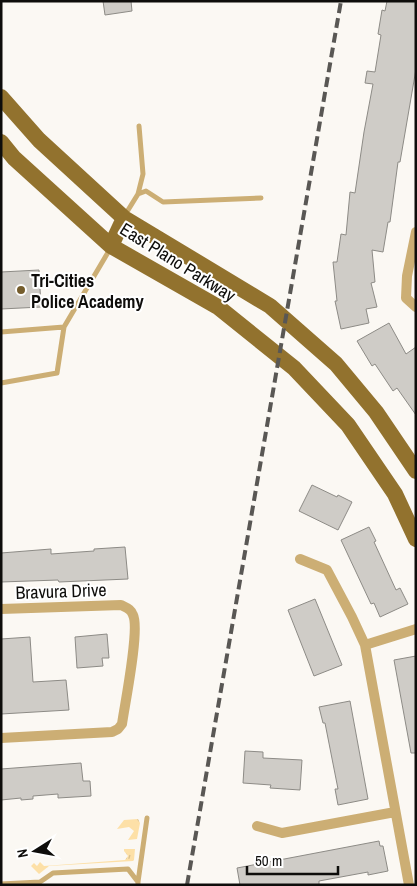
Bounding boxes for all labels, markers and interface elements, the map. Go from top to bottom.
street label: East Plano Parkway [115,216,241,308]
place label: Tri-Cities Police Academy [31,268,144,314]
marker: Tri-Cities Police Academy [15,284,27,296]
street label: Bravura Drive [15,577,107,605]
north arrow [10,826,60,876]
scale bar [247,844,338,876]
text: N [13,848,32,859]
text: 50 m [255,850,282,871]

